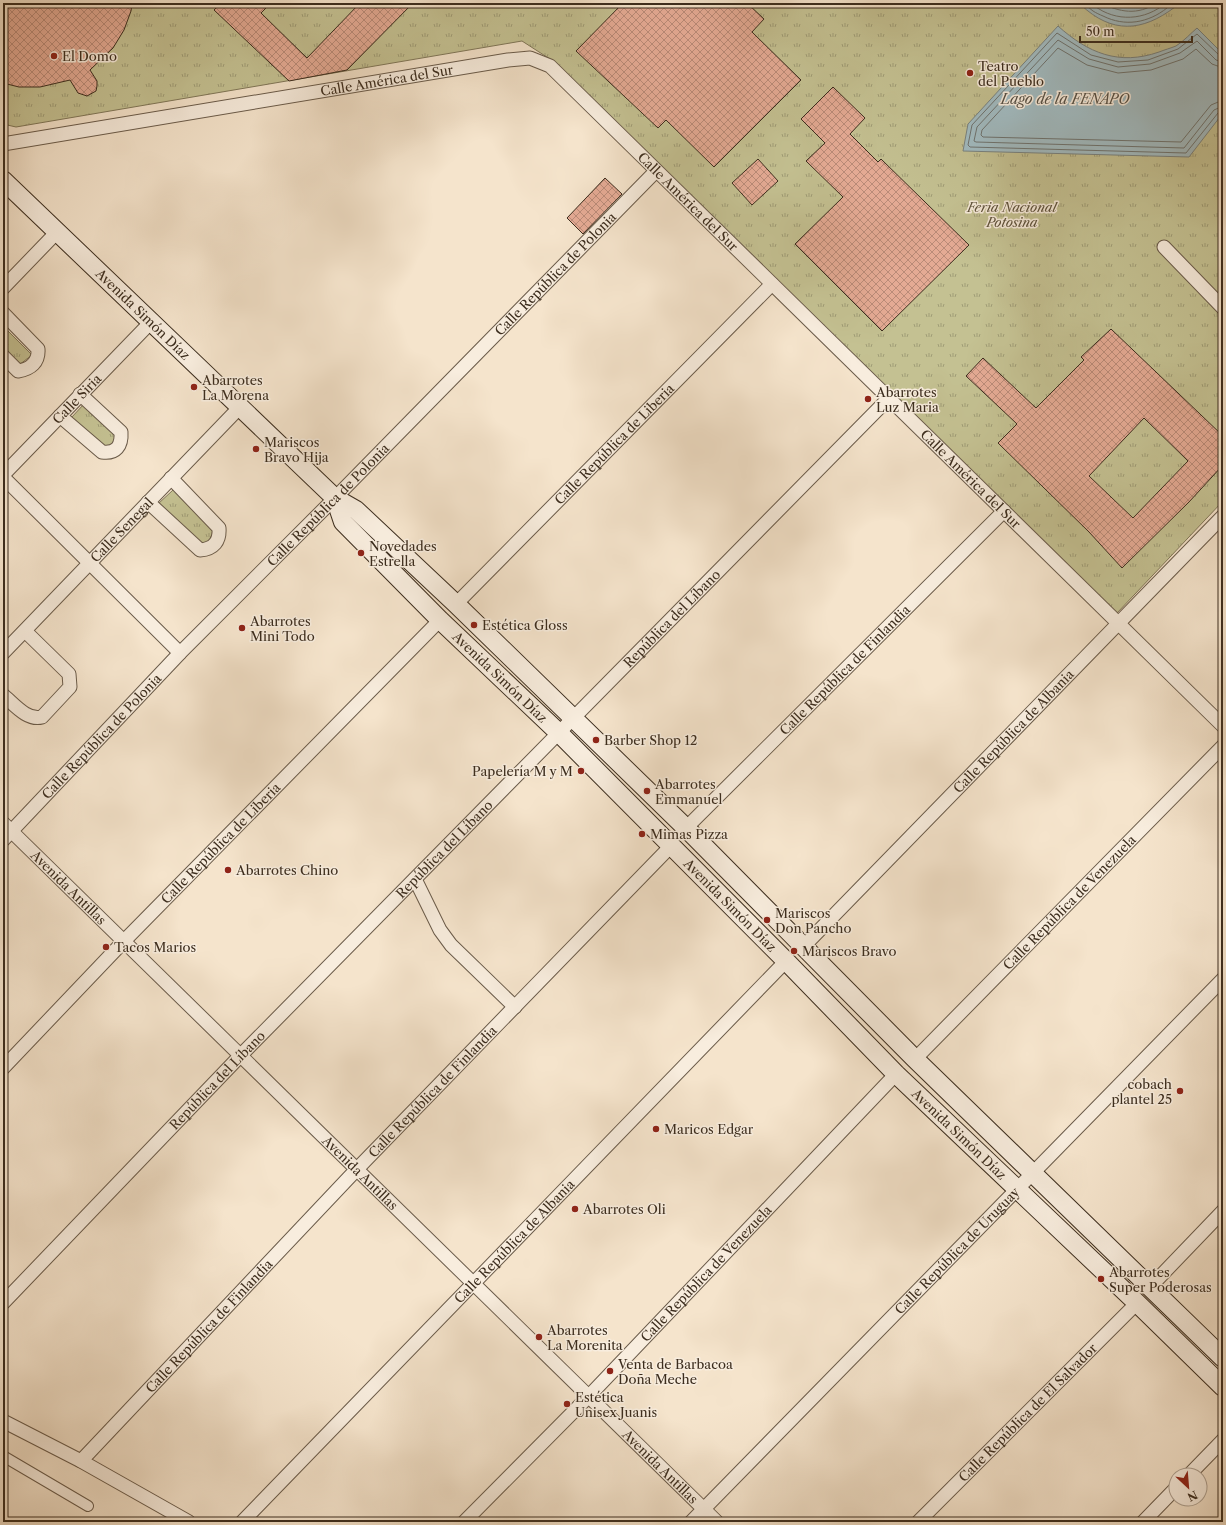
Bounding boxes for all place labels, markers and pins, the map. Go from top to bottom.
place label: El Domo [62,48,117,64]
marker: El Domo [49,51,59,61]
place label: Teatro del Pueblo [978,58,1044,89]
marker: Teatro del Pueblo [965,68,975,78]
place label: Abarrotes La Morena [201,372,269,403]
marker: Abarrotes La Morena [189,382,199,392]
place label: Abarrotes Luz Maria [875,384,939,415]
marker: Abarrotes Luz Maria [863,394,873,404]
place label: Mariscos Bravo Hija [264,434,329,465]
marker: Mariscos Bravo Hija [251,444,261,454]
place label: Novedades Estrella [369,538,437,569]
marker: Novedades Estrella [356,548,366,558]
place label: Abarrotes Mini Todo [249,613,315,644]
place label: Estética Gloss [482,617,568,633]
marker: Estética Gloss [469,620,479,630]
marker: Abarrotes Mini Todo [237,623,247,633]
place label: Barber Shop 12 [604,732,698,748]
marker: Barber Shop 12 [591,735,601,745]
place label: Papelería M y M [472,763,573,779]
marker: Papelería M y M [576,766,586,776]
place label: Abarrotes Emmanuel [654,776,722,807]
marker: Abarrotes Emmanuel [642,786,652,796]
place label: Mimas Pizza [650,826,728,842]
marker: Mimas Pizza [637,829,647,839]
place label: Abarrotes Chino [235,862,338,878]
marker: Abarrotes Chino [223,865,233,875]
place label: Mariscos Don Pancho [775,905,851,936]
marker: Mariscos Don Pancho [762,915,772,925]
place label: Tacos Marios [114,939,197,955]
marker: Tacos Marios [101,942,111,952]
place label: Mariscos Bravo [802,943,897,959]
marker: Mariscos Bravo [789,946,799,956]
place label: cobach plantel 25 [1111,1076,1172,1107]
marker: cobach plantel 25 [1175,1086,1185,1096]
place label: Maricos Edgar [664,1121,754,1137]
marker: Maricos Edgar [651,1124,661,1134]
place label: Abarrotes Oli [582,1201,666,1217]
marker: Abarrotes Oli [570,1204,580,1214]
place label: Abarrotes Super Poderosas [1108,1264,1212,1295]
marker: Abarrotes Super Poderosas [1096,1274,1106,1284]
place label: Abarrotes La Morenita [546,1322,623,1353]
marker: Abarrotes La Morenita [534,1332,544,1342]
place label: Venta de Barbacoa Doña Meche [617,1356,733,1387]
marker: Venta de Barbacoa Doña Meche [605,1366,615,1376]
place label: Estética Unisex Juanis [575,1389,658,1420]
marker: Estética Unisex Juanis [562,1399,572,1409]

